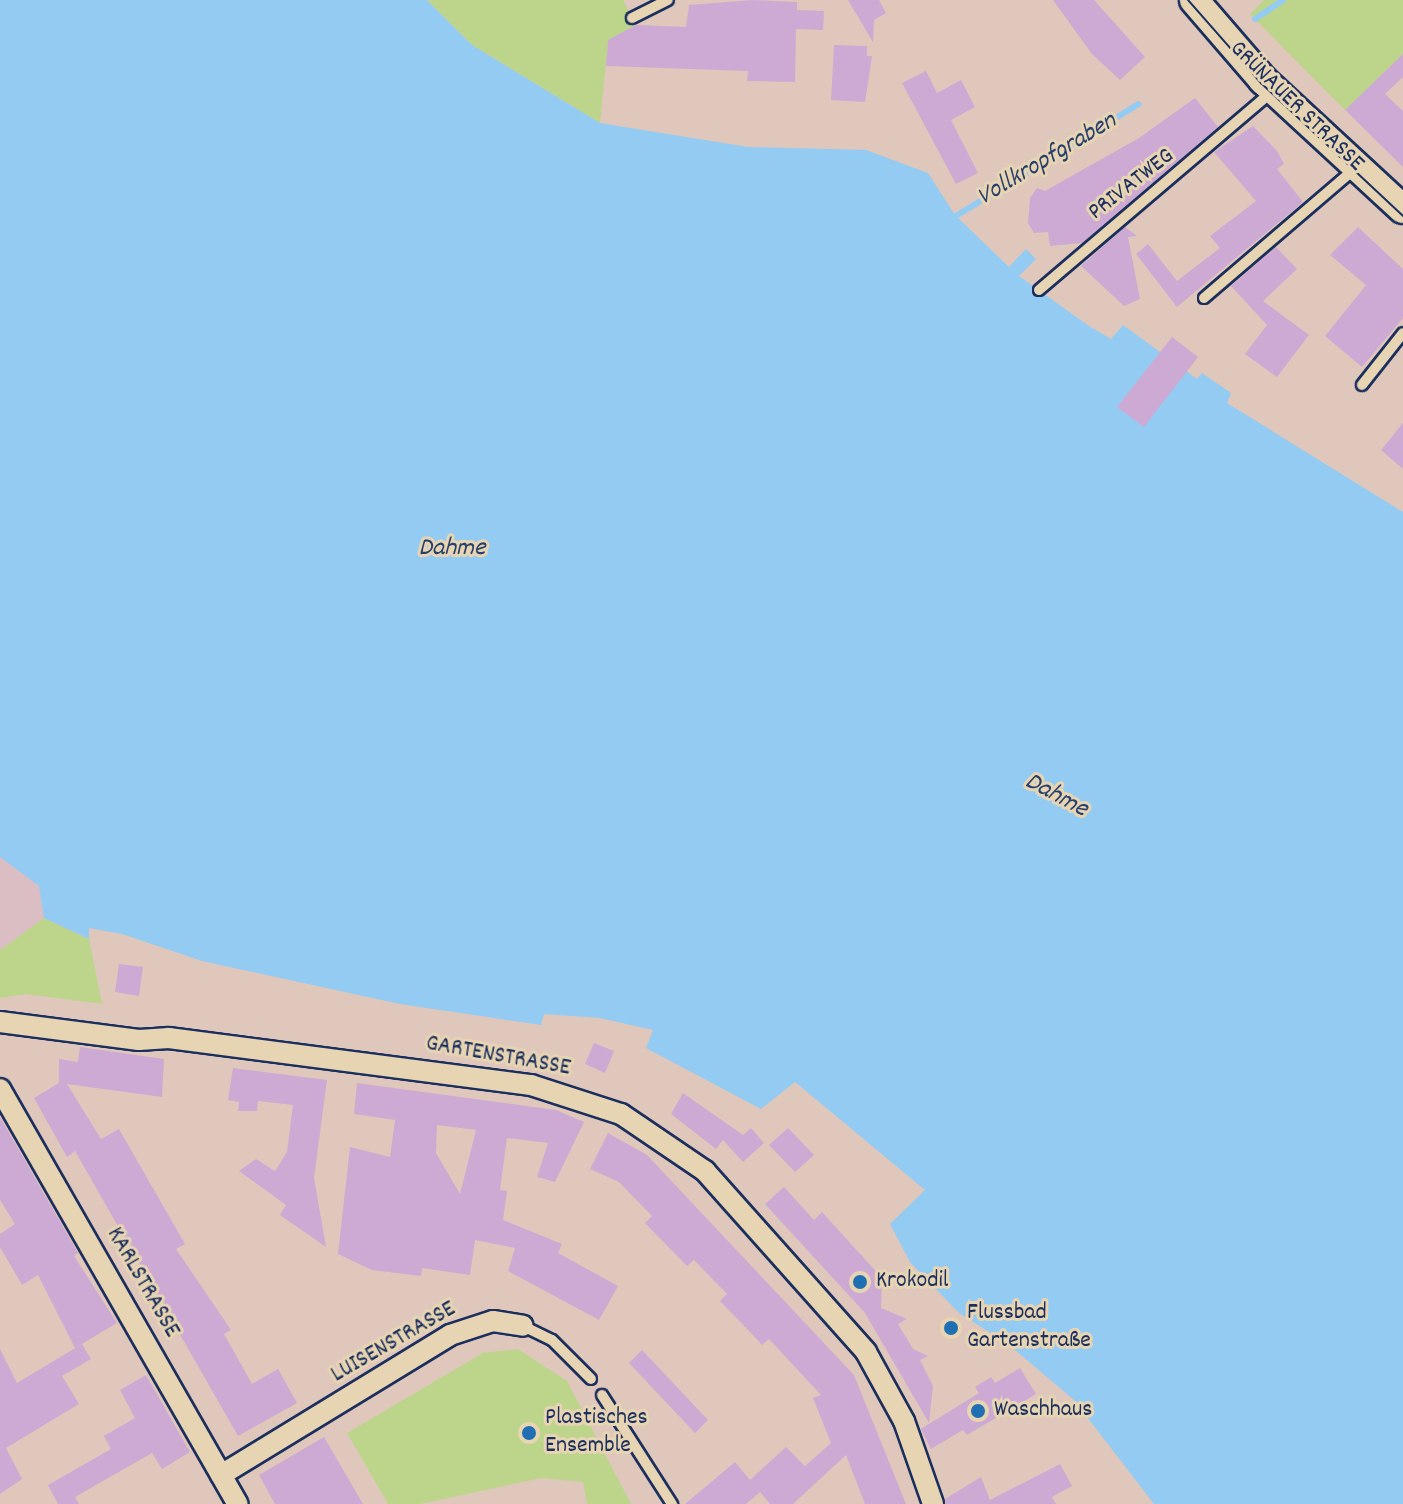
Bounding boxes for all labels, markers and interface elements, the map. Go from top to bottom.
street label: GRÜNAUER STRASSE [1223,35,1369,179]
water label: Vollkropfgraben [972,106,1122,214]
street label: PRIVATWEG [1083,143,1181,227]
water label: Dahme [419,533,485,565]
water label: Dahme [1019,767,1093,825]
street label: GARTENSTRASSE [423,1030,573,1084]
street label: KARLSTRASSE [99,1223,185,1343]
place label: Krokodil [876,1268,949,1296]
marker: Krokodil [851,1273,869,1291]
street label: LUISENSTRASSE [327,1296,461,1390]
place label: Flussbad Gartenstraße [967,1300,1091,1356]
marker: Flussbad Gartenstraße [942,1319,960,1337]
place label: Waschhaus [994,1397,1092,1425]
marker: Waschhaus [969,1402,987,1420]
place label: Plastisches Ensemble [545,1405,648,1461]
marker: Plastisches Ensemble [520,1424,538,1442]

